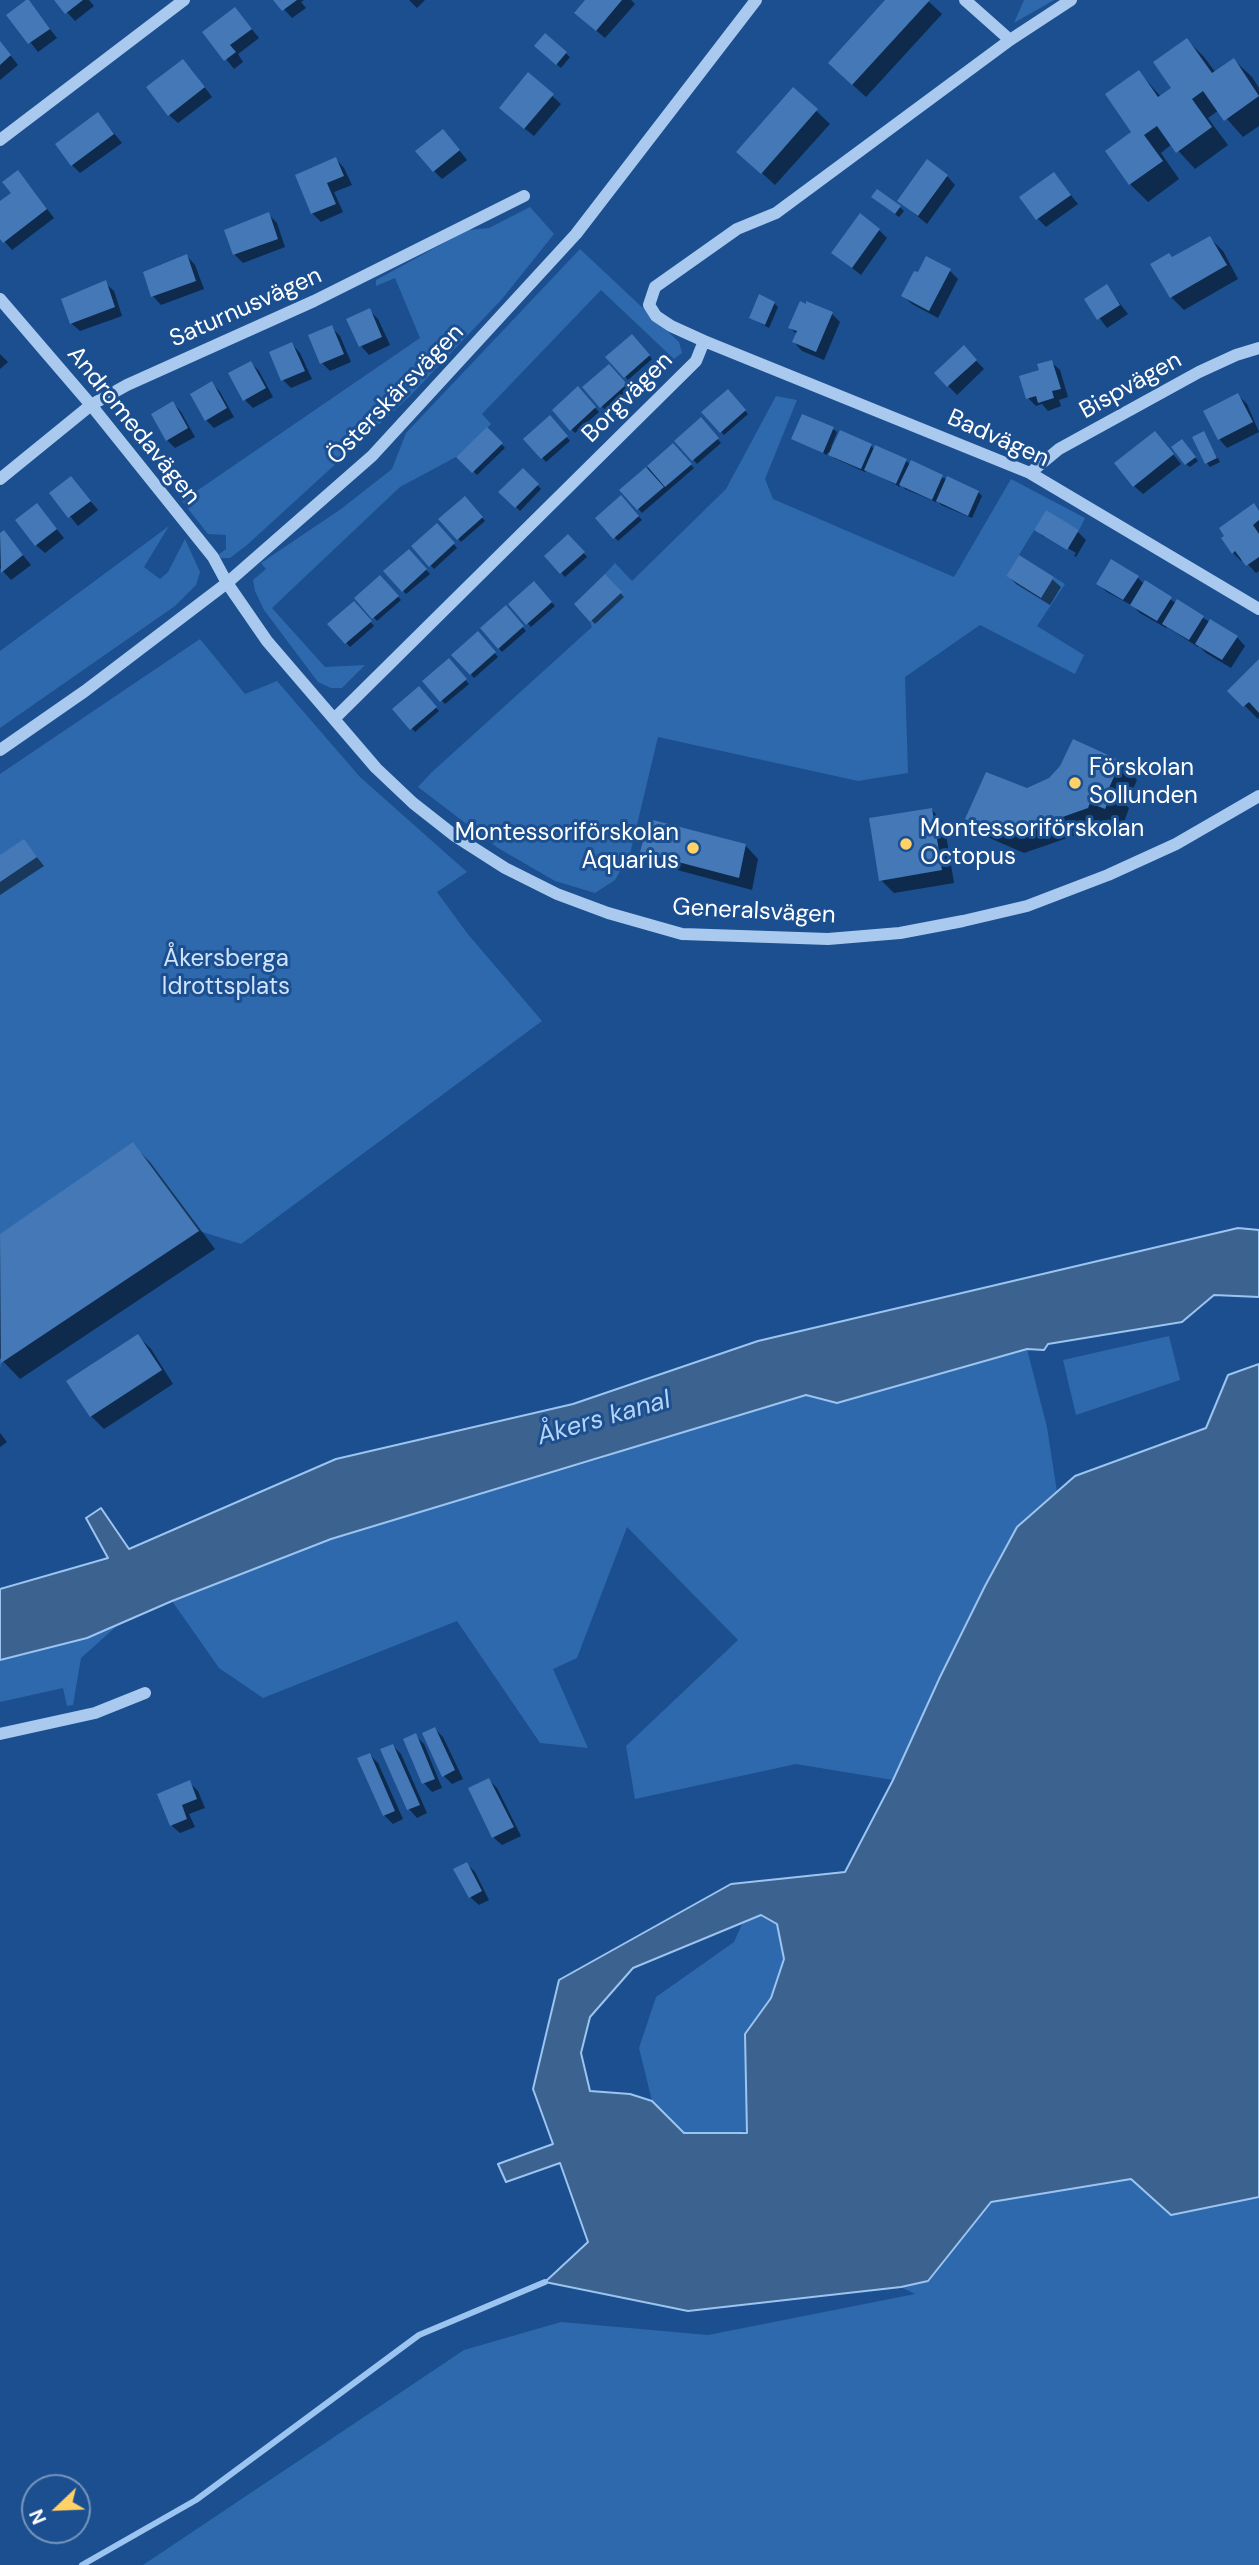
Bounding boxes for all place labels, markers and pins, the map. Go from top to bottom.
place label: Förskolan Sollunden [1089,755,1198,811]
marker: Förskolan Sollunden [1067,775,1083,791]
place label: Montessoriförskolan Octopus [920,816,1144,872]
place label: Montessoriförskolan Aquarius [455,820,679,876]
marker: Montessoriförskolan Octopus [898,836,914,852]
marker: Montessoriförskolan Aquarius [685,840,701,856]

